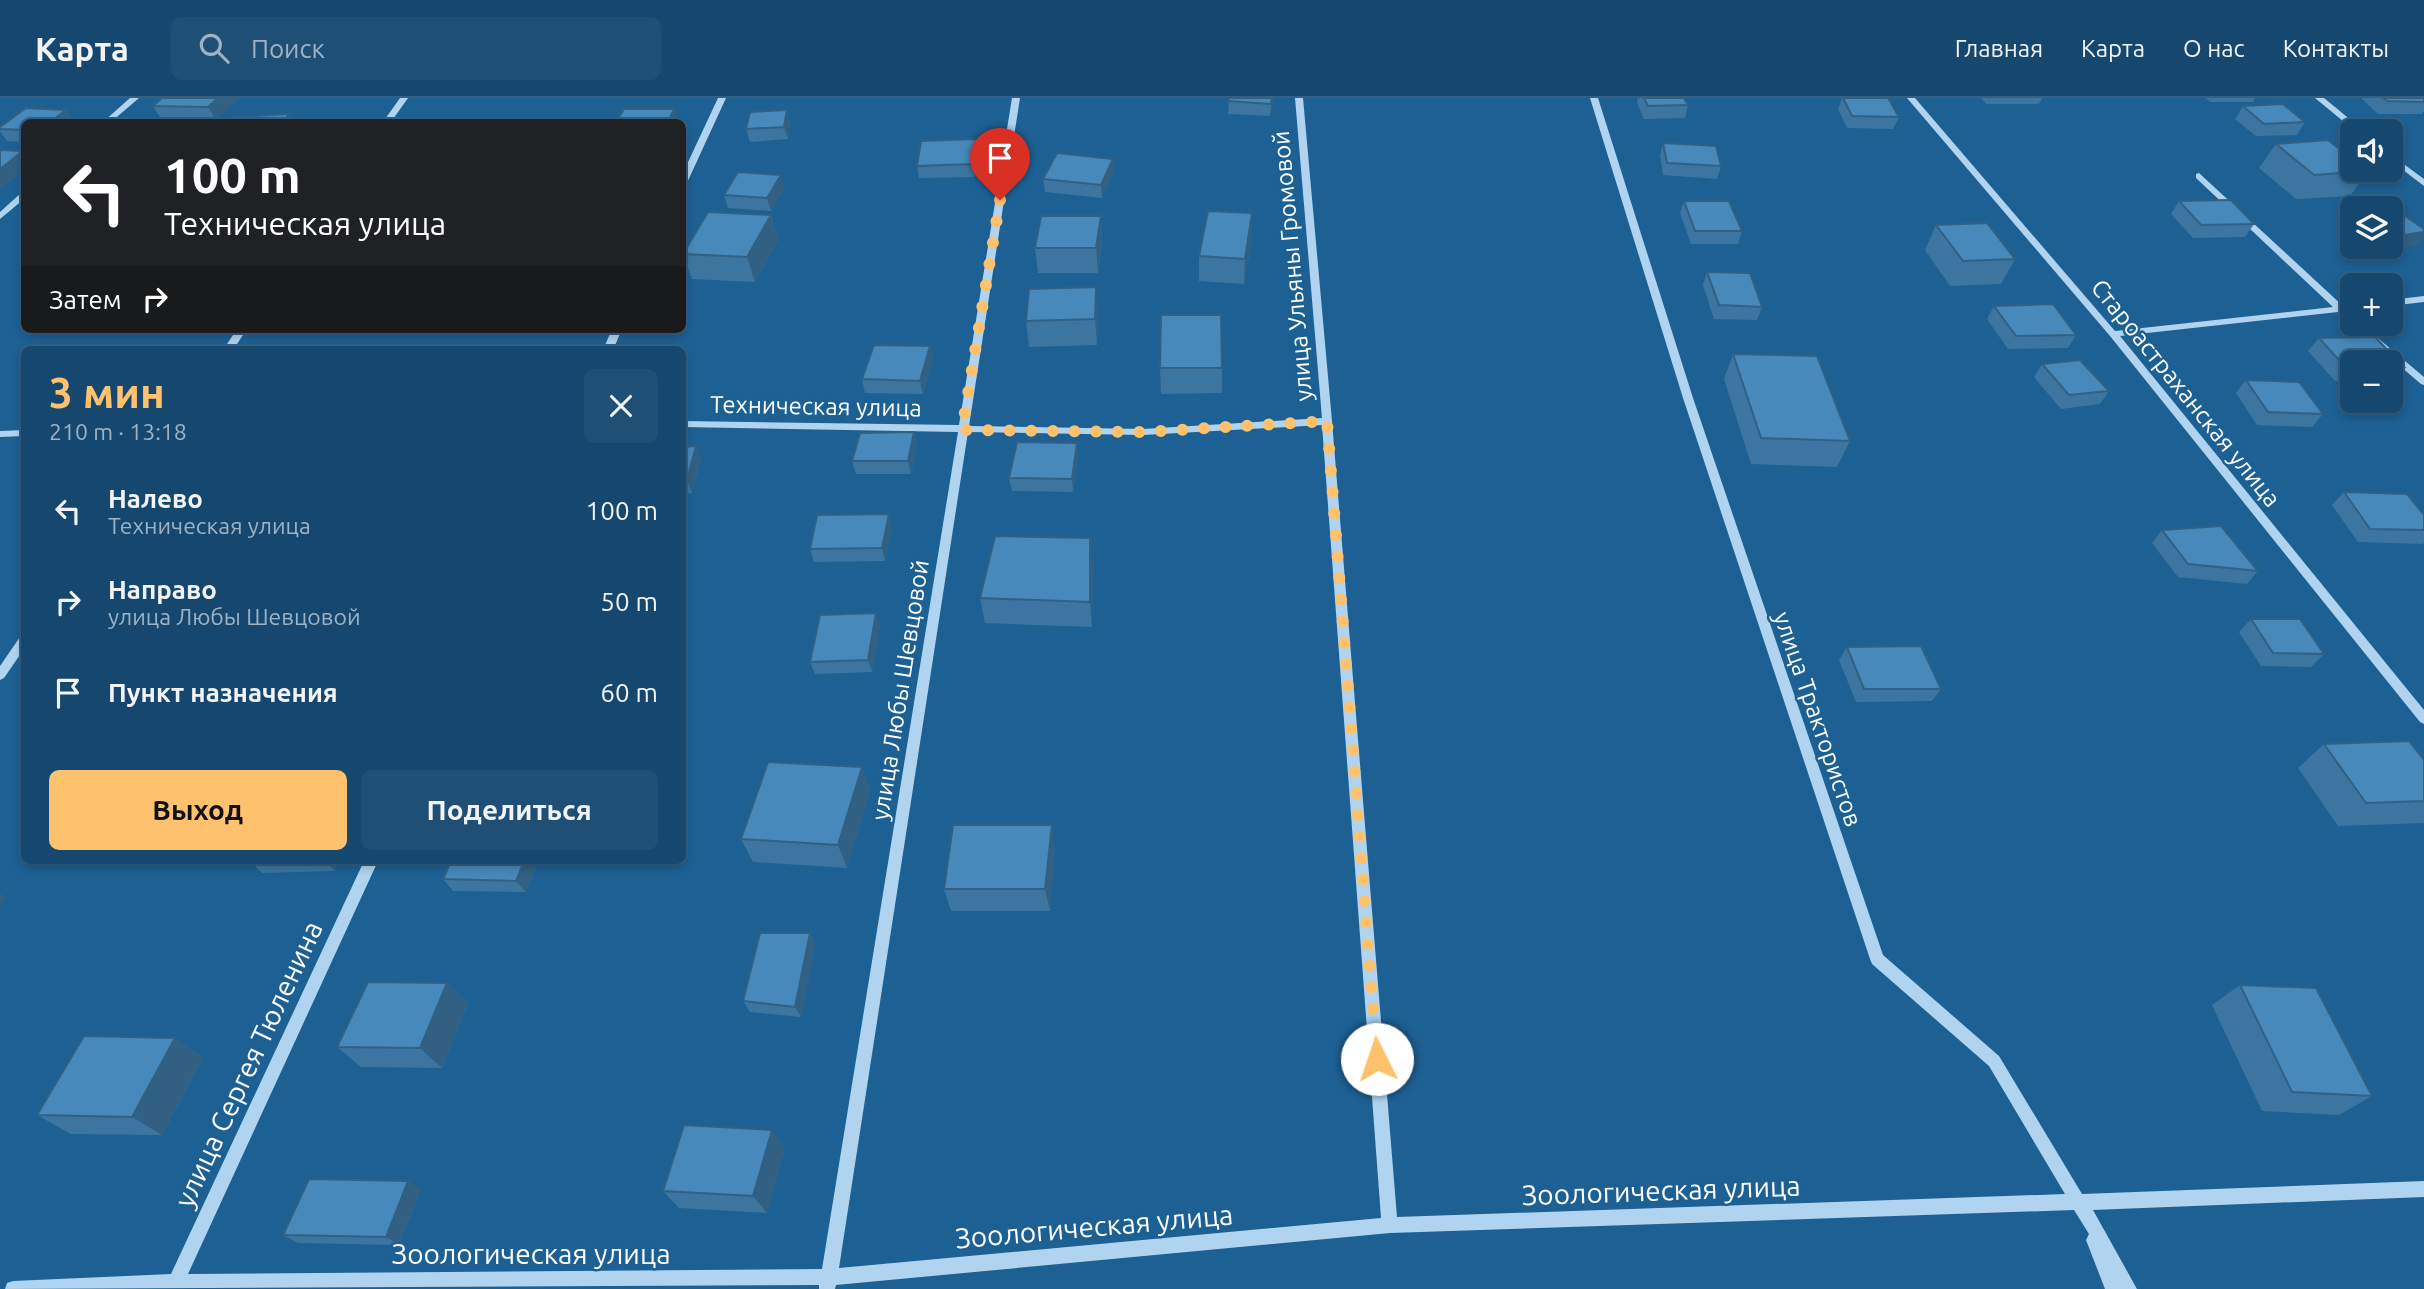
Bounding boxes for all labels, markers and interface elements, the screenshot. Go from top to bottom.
search box [171,17,661,80]
icon: search [195,29,233,67]
text: Карта [35,30,129,67]
text: Поиск [251,34,325,63]
text: Главная [1955,35,2043,62]
text: Карта [2081,35,2145,62]
text: О нас [2183,35,2245,62]
text: Контакты [2283,35,2389,62]
map controls [2340,119,2403,413]
button: sound [2340,119,2403,182]
pin [970,128,1030,200]
street label: улица Ульяны Громовой [1267,130,1317,402]
icon: arrive [981,139,1019,177]
icon: left [49,147,140,238]
text: 100 m [164,147,301,202]
button: layers [2340,196,2403,259]
text: Техническая улица [164,205,446,241]
button: + [2340,273,2403,336]
street label: Староастраханская улица [2086,274,2286,512]
icon: right [136,280,174,318]
text: Затем [49,285,122,314]
button: − [2340,350,2403,413]
text: 3 мин [49,369,165,416]
button: close [584,369,658,443]
street label: Техническая улица [710,391,922,421]
text: 210 m · 13:18 [49,419,187,444]
text: Налево [108,484,203,513]
icon: left [49,492,87,530]
text: 100 m [586,496,658,525]
text: Техническая улица [108,513,311,538]
street label: улица Любы Шевцовой [866,558,934,822]
text: Направо [108,575,217,604]
icon: right [49,583,87,621]
text: 50 m [600,587,658,616]
text: улица Любы Шевцовой [108,604,361,629]
street label: улица Трактористов [1769,608,1867,830]
icon: arrive [49,674,87,712]
text: Пункт назначения [108,678,338,707]
text: 60 m [600,678,658,707]
button: Выход [49,770,347,850]
button: Поделиться [361,770,658,850]
street label: улица Сергея Тюленина [168,916,328,1212]
position arrow [1340,1022,1414,1096]
street label: Зоологическая улица [1521,1170,1801,1210]
street label: Зоологическая улица [954,1198,1234,1254]
street label: Зоологическая улица [391,1238,671,1269]

